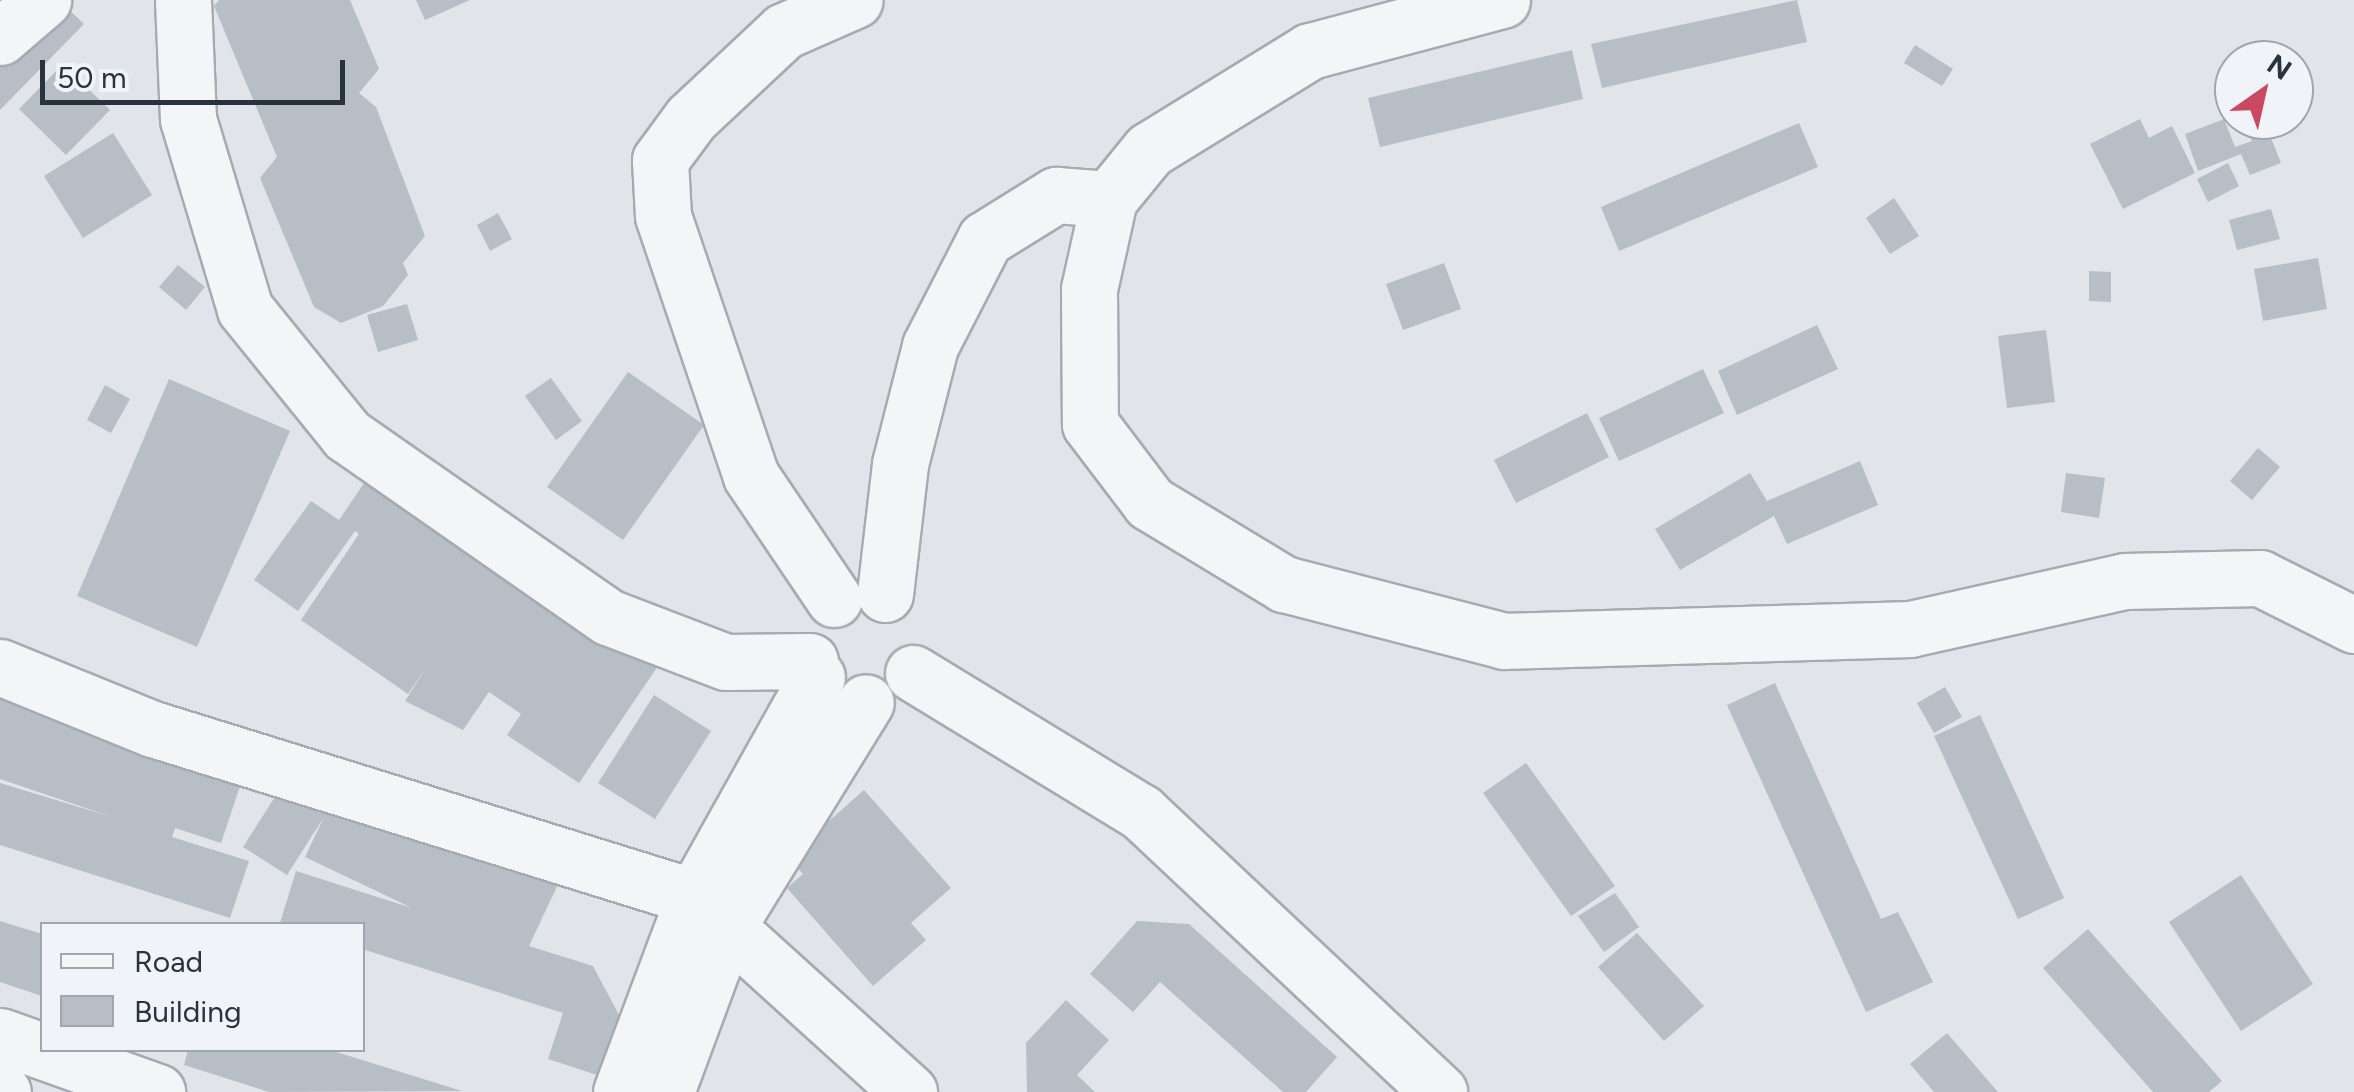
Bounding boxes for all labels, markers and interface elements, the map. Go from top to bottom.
scale bar [45,40,350,102]
north arrow [2214,40,2314,140]
text: N [2261,47,2298,87]
text: 50 m [57,59,126,96]
legend [40,922,365,1052]
text: Road [134,943,203,980]
text: Building [134,993,242,1030]

